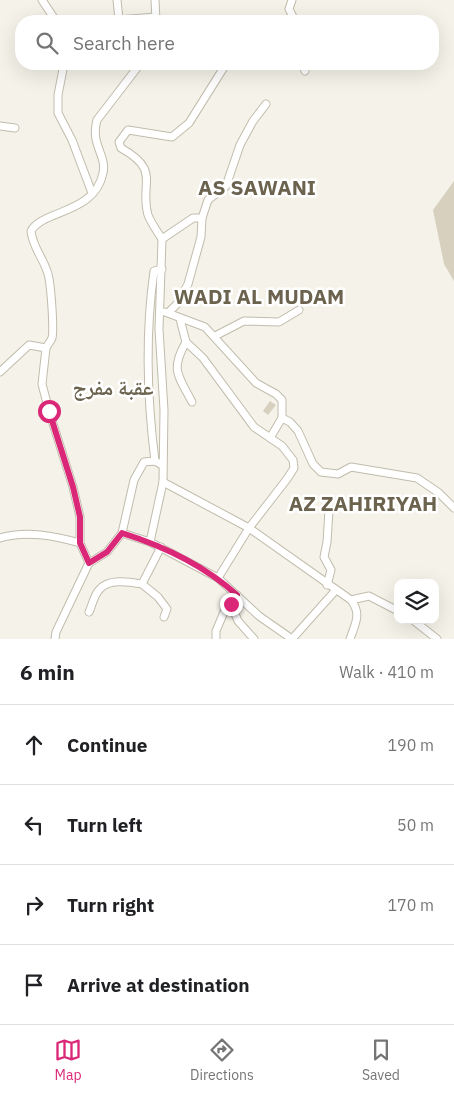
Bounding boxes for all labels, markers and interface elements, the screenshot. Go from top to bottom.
search box [15,15,439,70]
icon: search [33,29,61,57]
text: Search here [73,31,175,55]
district label: AS SAWANI [198,173,316,201]
district label: WADI AL MUDAM [174,282,344,310]
district label: عقبة مفرج [72,373,154,401]
route start [38,400,61,423]
district label: AZ ZAHIRIYAH [289,489,437,517]
map controls [394,579,439,624]
button: layers [394,579,439,624]
route end [220,593,243,616]
text: 6 min [20,658,75,686]
text: Walk · 410 m [339,662,434,682]
icon: ahead [20,731,48,759]
text: Continue [67,733,147,757]
text: 190 m [387,735,434,755]
icon: left [20,811,48,839]
text: Turn left [67,813,143,837]
text: 50 m [397,815,434,835]
icon: right [20,891,48,919]
text: Turn right [67,893,154,917]
text: 170 m [387,895,434,915]
icon: arrive [20,971,48,999]
text: Arrive at destination [67,973,250,997]
tab: Map [54,1036,82,1084]
tab: Directions [190,1036,254,1084]
tab: Saved [362,1036,400,1084]

